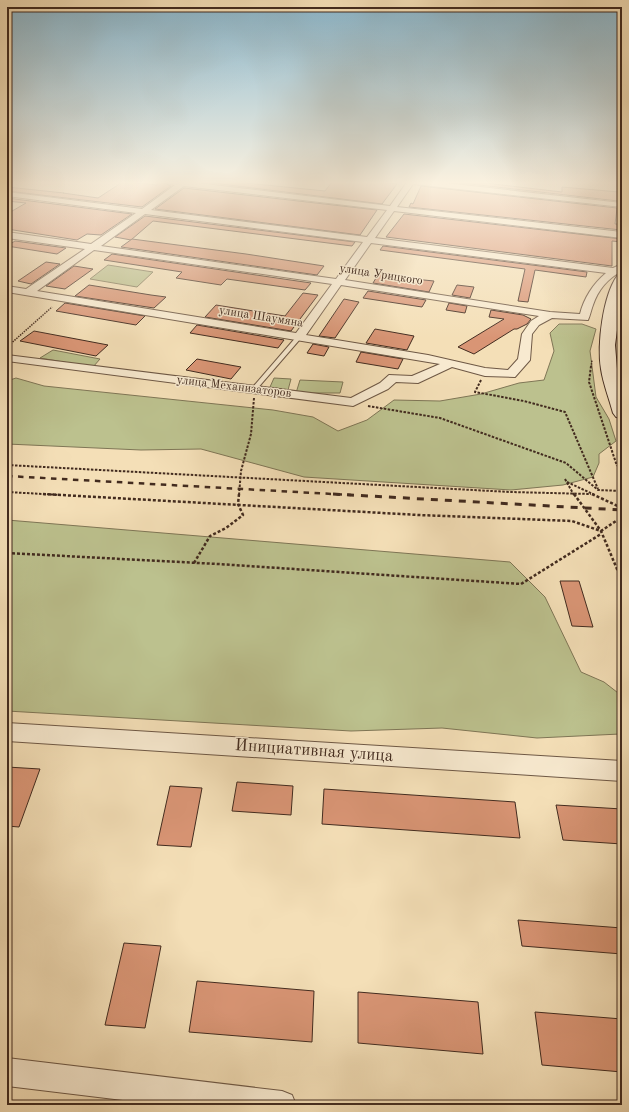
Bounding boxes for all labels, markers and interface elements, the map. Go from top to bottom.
street label: улица Урицкого [339,262,423,288]
street label: улица Шаумяна [218,304,304,330]
street label: улица Механизаторов [176,374,292,400]
street label: Инициативная улица [234,737,394,765]

